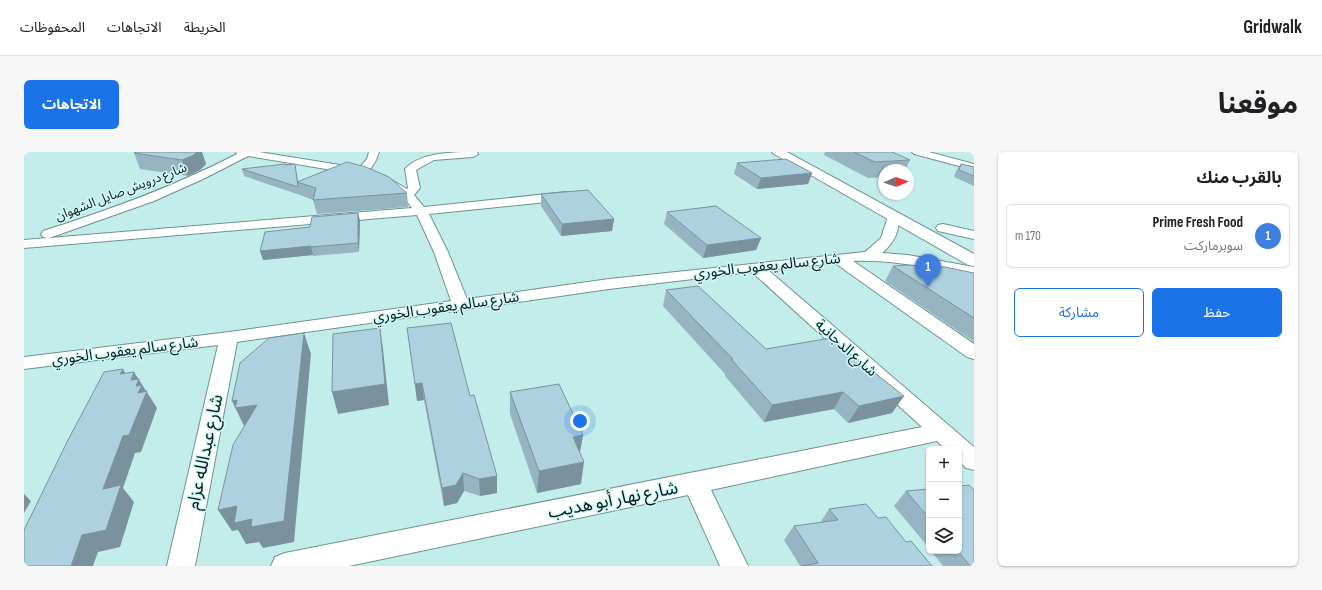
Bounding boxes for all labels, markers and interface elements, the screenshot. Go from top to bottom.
text: Gridwalk [1243,16,1302,39]
text: المحفوظات [20,19,85,36]
text: الاتجاهات [107,19,162,36]
text: الخريطة [184,19,226,36]
button: الاتجاهات [24,80,119,129]
text: موقعنا [1218,88,1298,121]
street label: شارع درويش صايل الشهوان [53,159,190,226]
north arrow [878,164,914,200]
text: بالقرب منك [1196,168,1282,188]
text: Prime Fresh Food [1153,213,1243,232]
text: 170 m [1015,228,1041,244]
text: 1 [1265,228,1271,244]
text: سوبرماركت [1184,238,1243,254]
street label: شارع سالم يعقوب الخوري [693,249,842,285]
pin: 1 [915,254,941,287]
street label: شارع سالم يعقوب الخوري [372,287,521,329]
button: مشاركة [1014,288,1144,337]
button: حفظ [1152,288,1282,337]
street label: شارع الدجانية [810,315,881,383]
street label: شارع سالم يعقوب الخوري [51,333,200,371]
street label: شارع عبدالله عزام [183,392,230,512]
your location [570,411,590,431]
map controls [926,446,962,554]
button: + [926,446,962,482]
street label: شارع نهار أبو هديب [546,476,680,526]
button: − [926,482,962,518]
button: layers [926,518,962,554]

